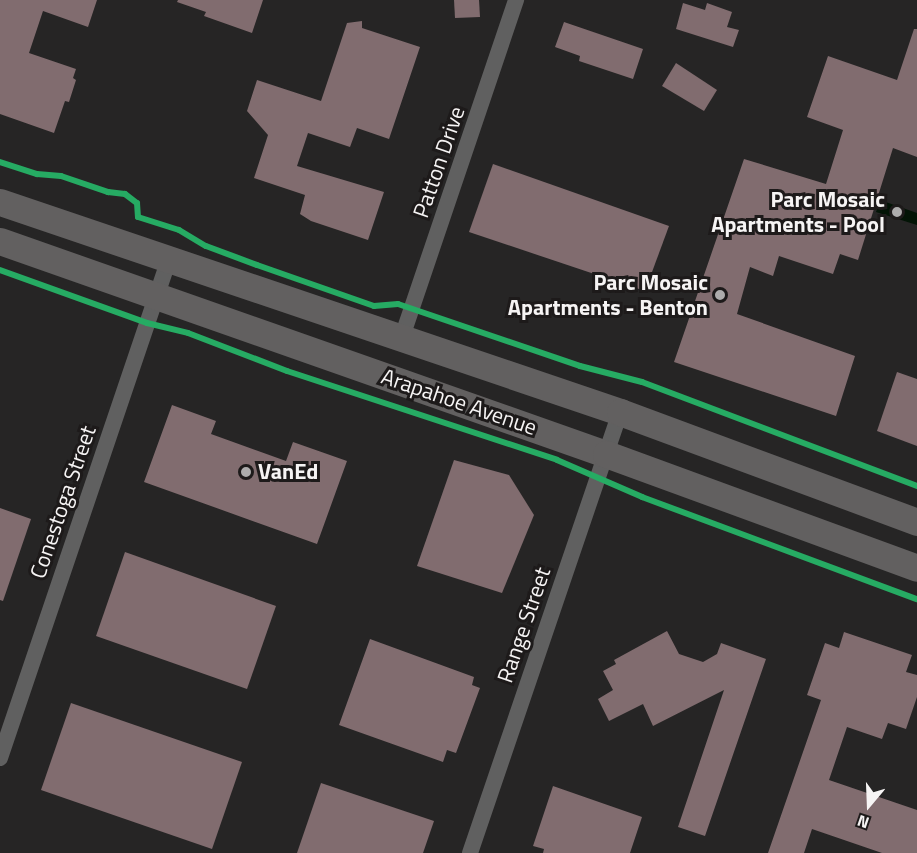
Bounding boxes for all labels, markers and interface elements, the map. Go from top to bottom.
street label: Patton Drive [408,103,470,221]
place label: Parc Mosaic Apartments - Pool [711,186,885,237]
marker: Parc Mosaic Apartments - Pool [890,205,904,219]
place label: Parc Mosaic Apartments - Benton [508,269,708,320]
marker: Parc Mosaic Apartments - Benton [713,288,727,302]
street label: Arapahoe Avenue [378,363,540,441]
street label: Conestoga Street [25,422,101,582]
place label: VanEd [258,459,318,485]
marker: VanEd [239,465,253,479]
street label: Range Street [492,564,556,686]
north arrow [839,775,899,835]
text: N [854,809,872,835]

